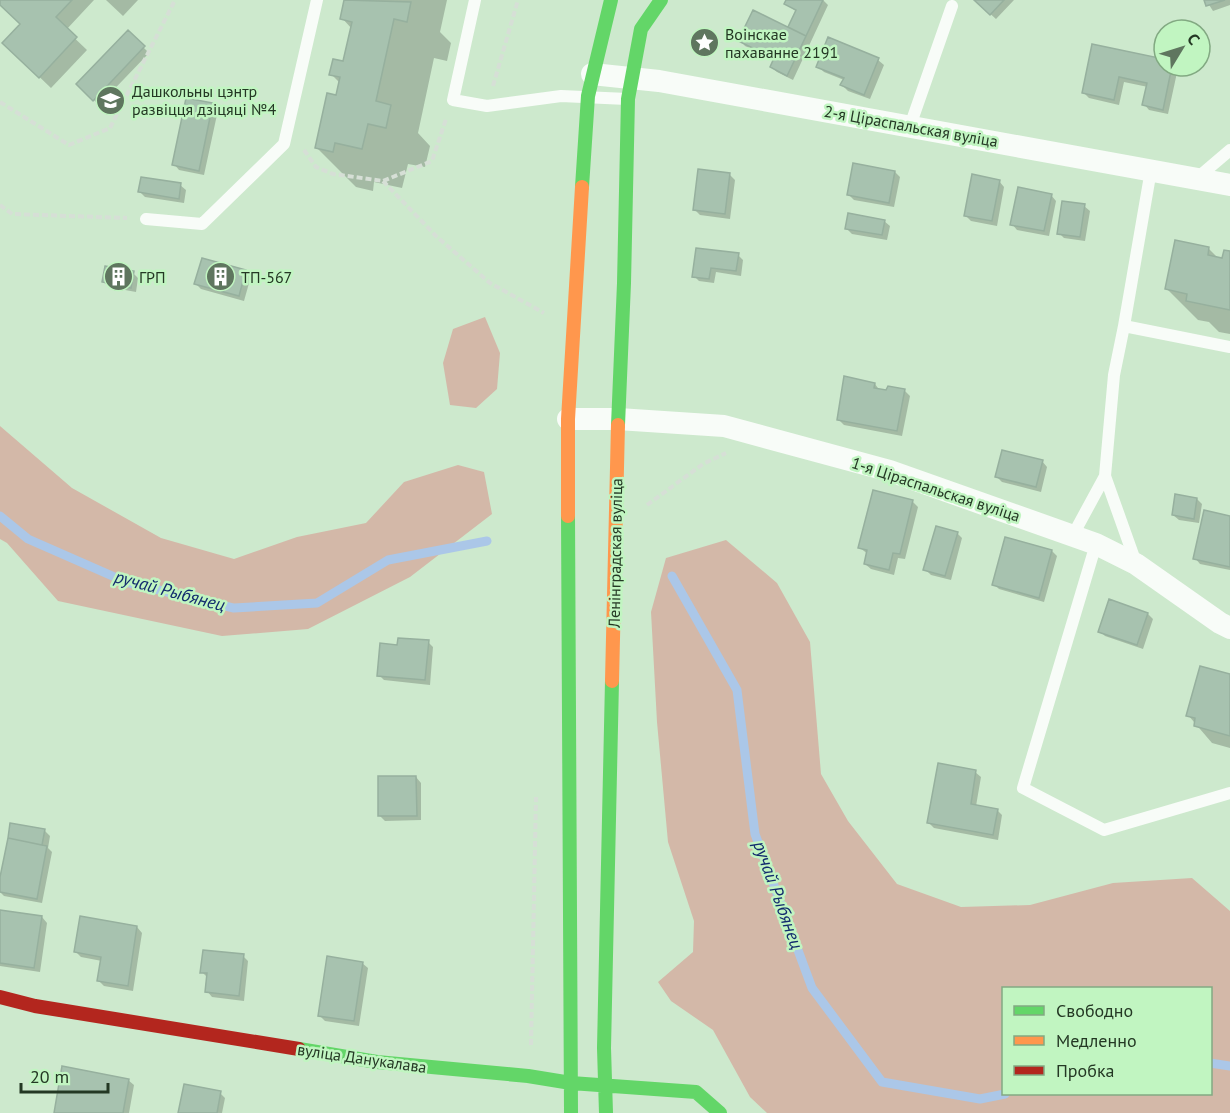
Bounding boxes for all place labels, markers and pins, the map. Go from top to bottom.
place label: Воінскае пахаванне 2191 [725,24,838,62]
place icon: Воінскае пахаванне 2191 [688,27,720,59]
place label: Дашкольны цэнтр развіцця дзіцяці №4 [132,81,276,119]
school or university icon: Дашкольны цэнтр развіцця дзіцяці №4 [95,84,127,116]
building icon: ГРП [102,261,134,293]
building icon: ТП-567 [204,261,236,293]
place label: ГРП [139,267,166,287]
place label: ТП-567 [241,267,292,287]

